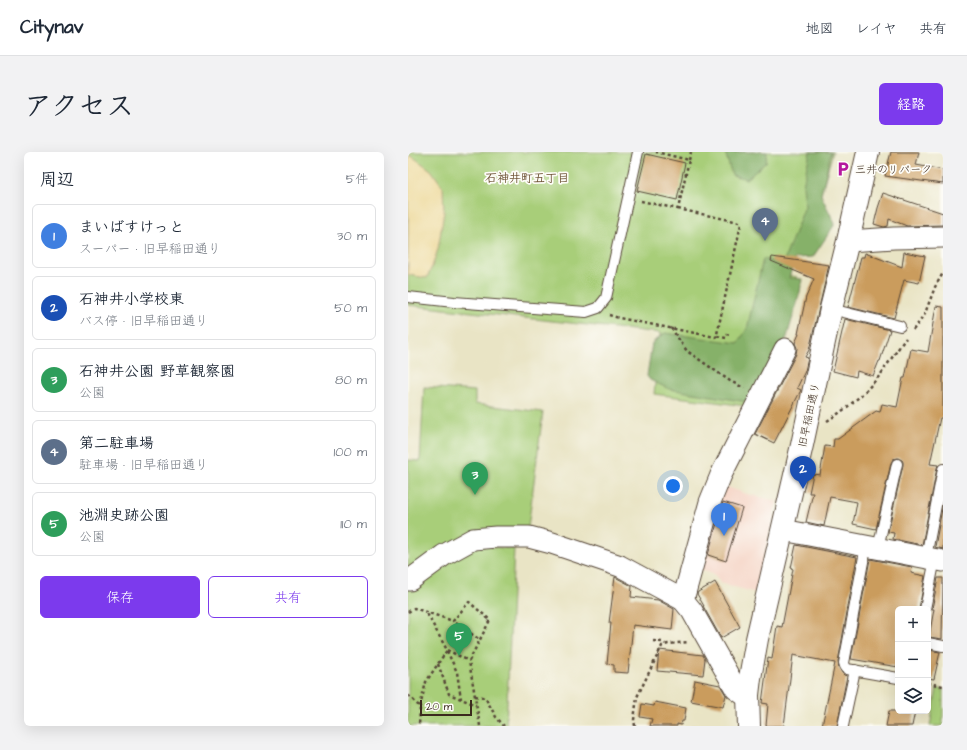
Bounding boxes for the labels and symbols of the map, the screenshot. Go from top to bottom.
parking icon: 三井のリパーク [834,160,852,178]
place label: 三井のリパーク [855,162,932,177]
district label: 石神井町五丁目 [485,170,569,187]
pin: 4 [752,208,778,241]
street label: 旧早稲田通り [795,381,823,449]
pin: 2 [790,456,816,489]
pin: 3 [462,462,488,495]
your location [663,476,683,496]
pin: 1 [711,503,737,536]
pin: 5 [446,623,472,656]
scale bar [420,698,472,717]

